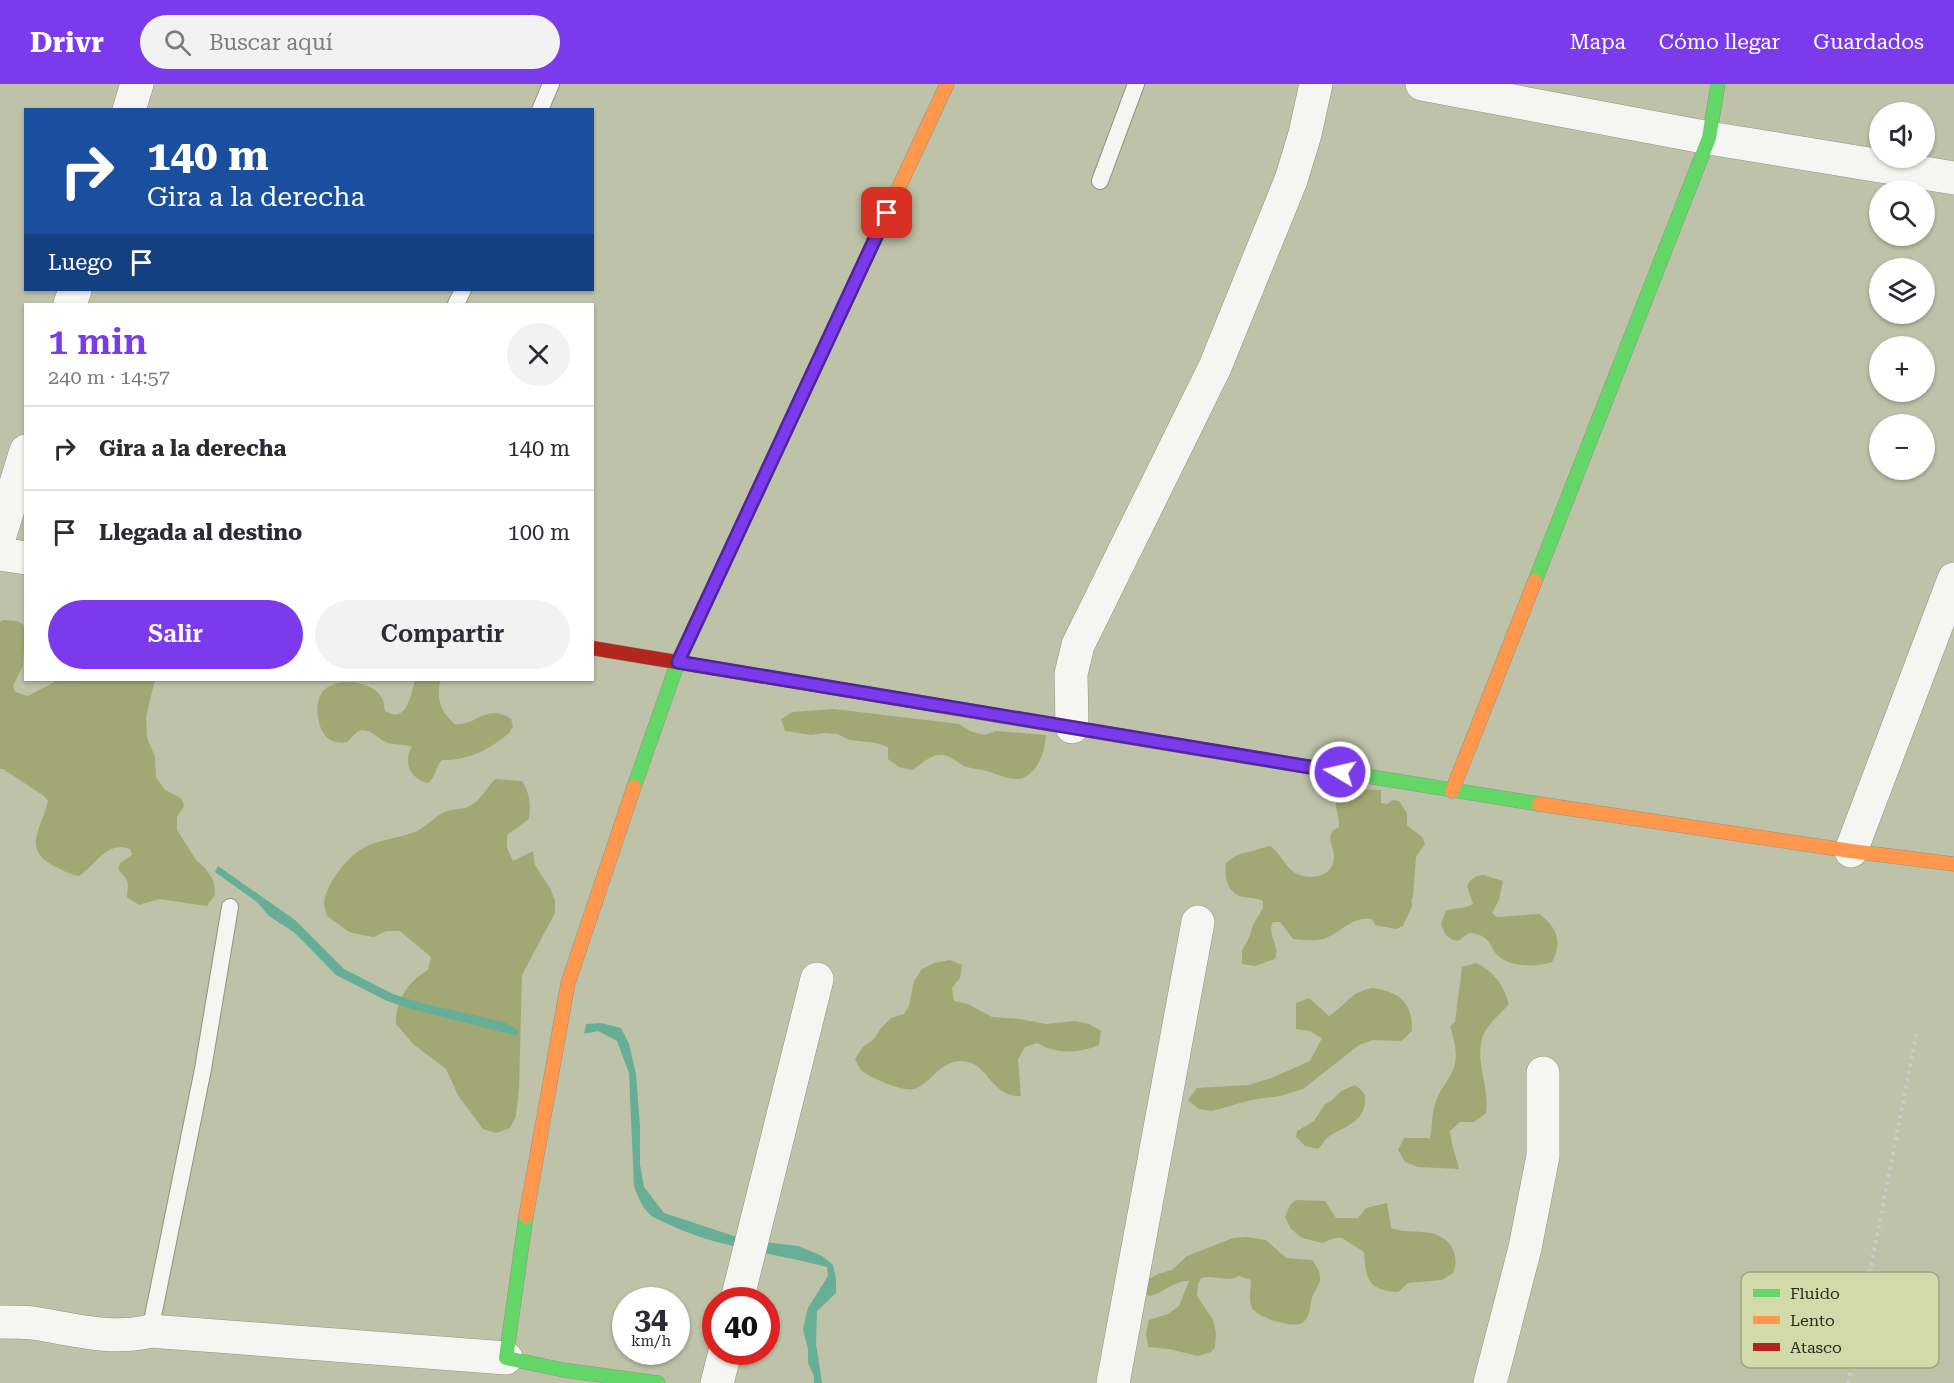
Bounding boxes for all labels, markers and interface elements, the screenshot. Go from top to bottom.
search box [140,15,560,69]
text: Drivr [30,26,104,59]
icon: search [161,26,194,59]
text: Buscar aquí [209,30,333,55]
text: Mapa [1570,30,1626,54]
text: Cómo llegar [1659,30,1780,54]
text: Guardados [1813,30,1924,54]
map controls [1869,102,1935,480]
button: sound [1869,102,1935,168]
text: 140 m [147,131,269,180]
icon: right [48,132,126,210]
button: search [1869,180,1935,246]
text: Gira a la derecha [147,181,365,213]
pin [861,187,912,238]
icon: arrive [870,196,903,229]
icon: arrive [125,246,158,279]
text: Luego [48,250,113,275]
button: layers [1869,258,1935,324]
text: 1 min [48,321,147,363]
button: close [507,323,570,386]
button: + [1869,336,1935,402]
text: 240 m · 14:57 [48,365,170,389]
button: − [1869,414,1935,480]
icon: right [48,432,81,465]
text: Gira a la derecha [99,436,286,461]
text: 140 m [507,436,570,461]
icon: arrive [48,516,81,549]
text: Llegada al destino [99,520,302,545]
text: 100 m [507,520,570,545]
button: Salir [48,600,303,669]
button: Compartir [315,600,570,669]
position arrow [1308,740,1372,804]
legend [1741,1272,1939,1368]
text: Fluido [1790,1284,1840,1303]
speed limit sign: 40 [702,1287,780,1365]
text: 34 [634,1301,668,1336]
text: Lento [1790,1311,1835,1330]
text: km/h [631,1332,671,1350]
text: Atasco [1790,1338,1842,1357]

